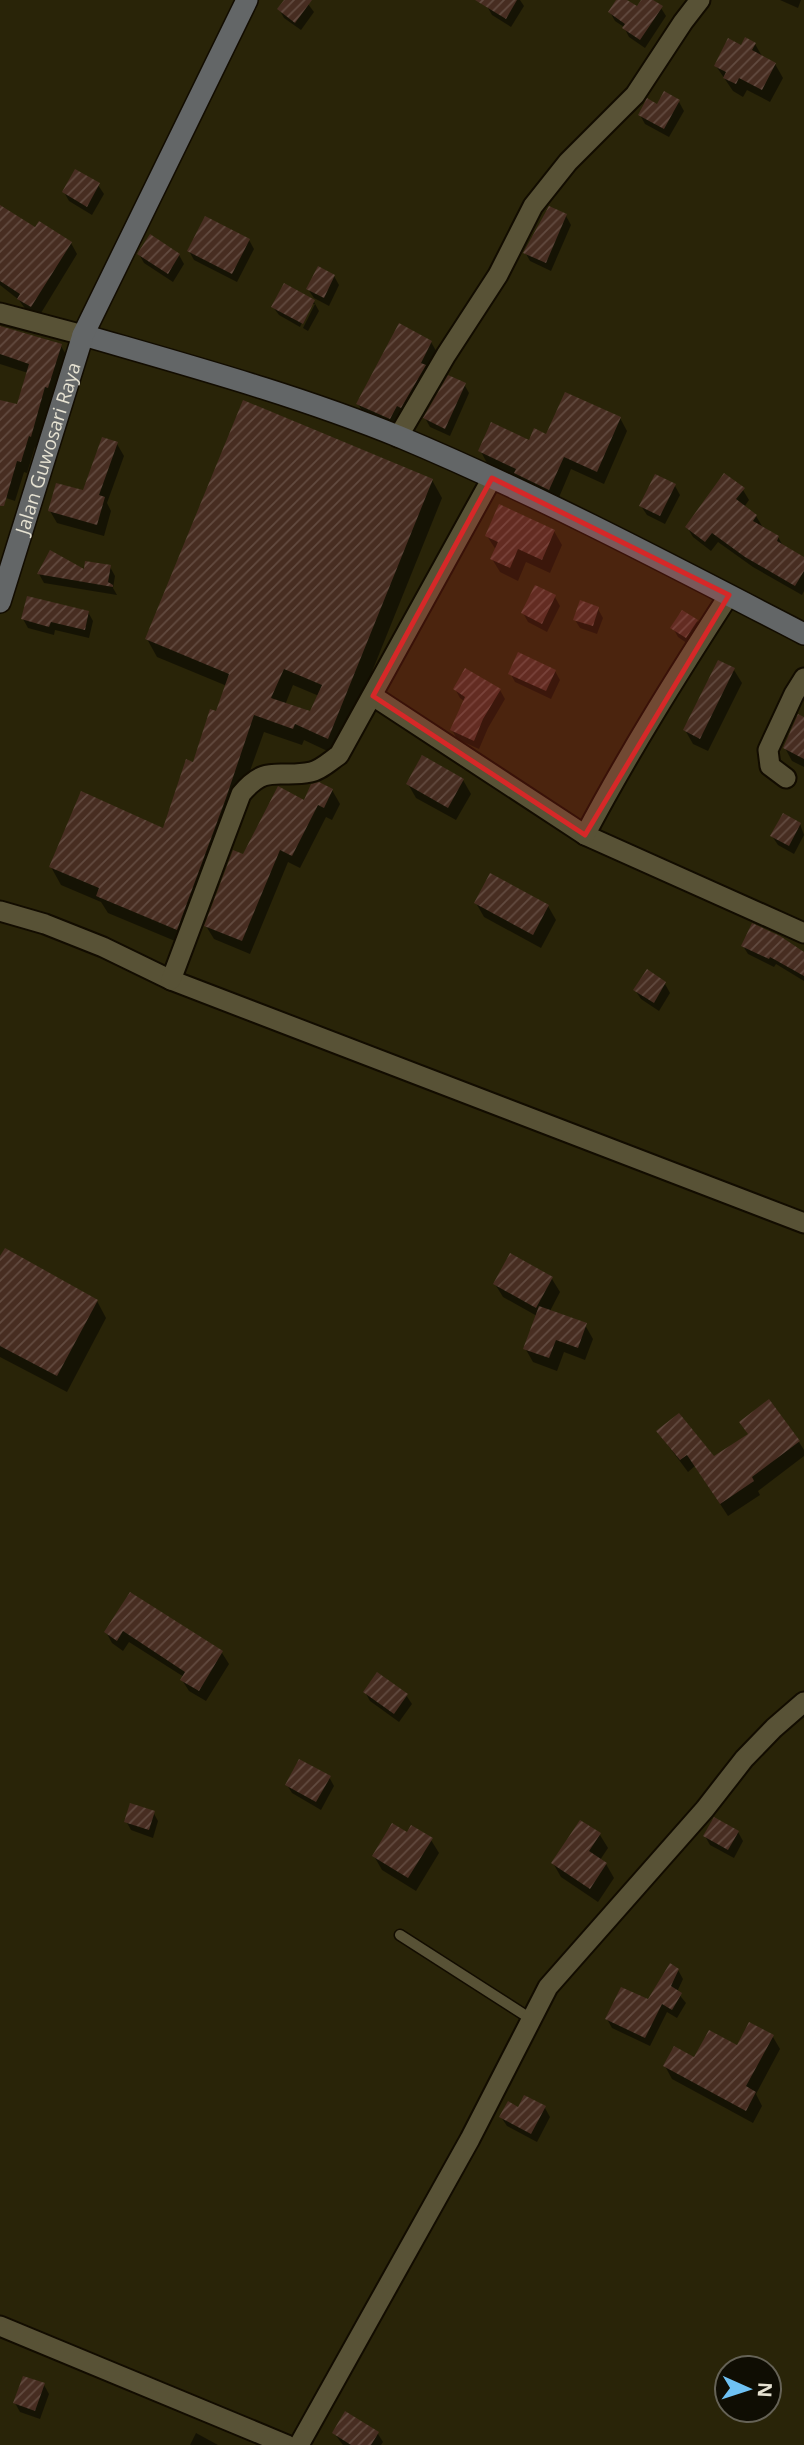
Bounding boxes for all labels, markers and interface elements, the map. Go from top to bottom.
street label: Jalan Guwosari Raya [8,359,87,539]
north arrow [713,2354,783,2424]
text: N [752,2381,778,2398]

